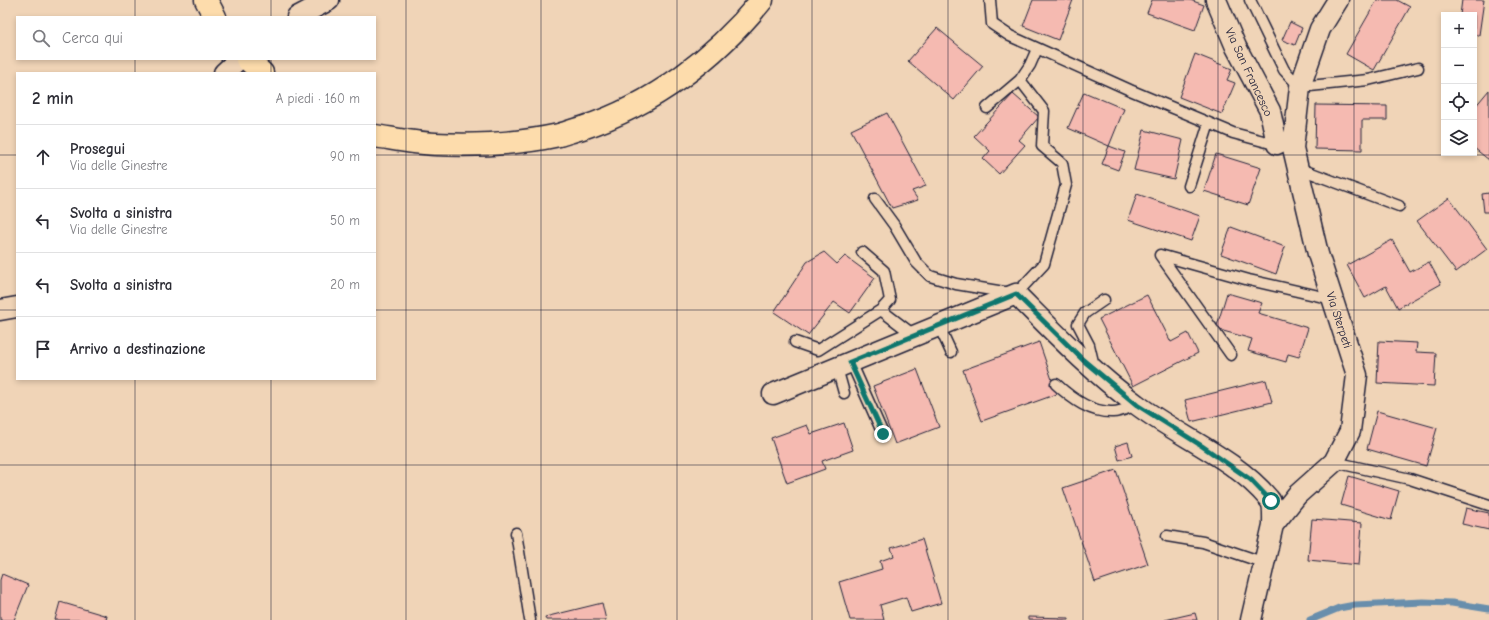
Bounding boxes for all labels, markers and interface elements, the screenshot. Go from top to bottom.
map controls [1441,12,1477,156]
button: + [1441,12,1477,48]
search box [16,16,376,60]
street label: Via San Francesco [1222,26,1276,118]
icon: search [30,27,52,49]
text: Cerca qui [62,29,123,47]
button: − [1441,48,1477,84]
button: locate [1441,84,1477,120]
text: 2 min [32,89,73,108]
text: A piedi · 160 m [276,91,360,106]
button: layers [1441,120,1477,156]
text: Prosegui [70,140,125,158]
icon: ahead [32,146,54,168]
text: 90 m [330,149,360,164]
text: Via delle Ginestre [70,158,167,173]
text: Svolta a sinistra [70,204,172,222]
icon: left [32,210,54,232]
text: 50 m [330,213,360,228]
text: Via delle Ginestre [70,222,167,237]
icon: left [32,274,54,296]
text: Svolta a sinistra [70,276,172,294]
text: 20 m [330,277,360,292]
street label: Via Sterpeti [1323,290,1355,350]
icon: arrive [32,338,54,360]
text: Arrivo a destinazione [70,340,205,358]
route end [874,425,892,443]
route start [1262,492,1280,510]

